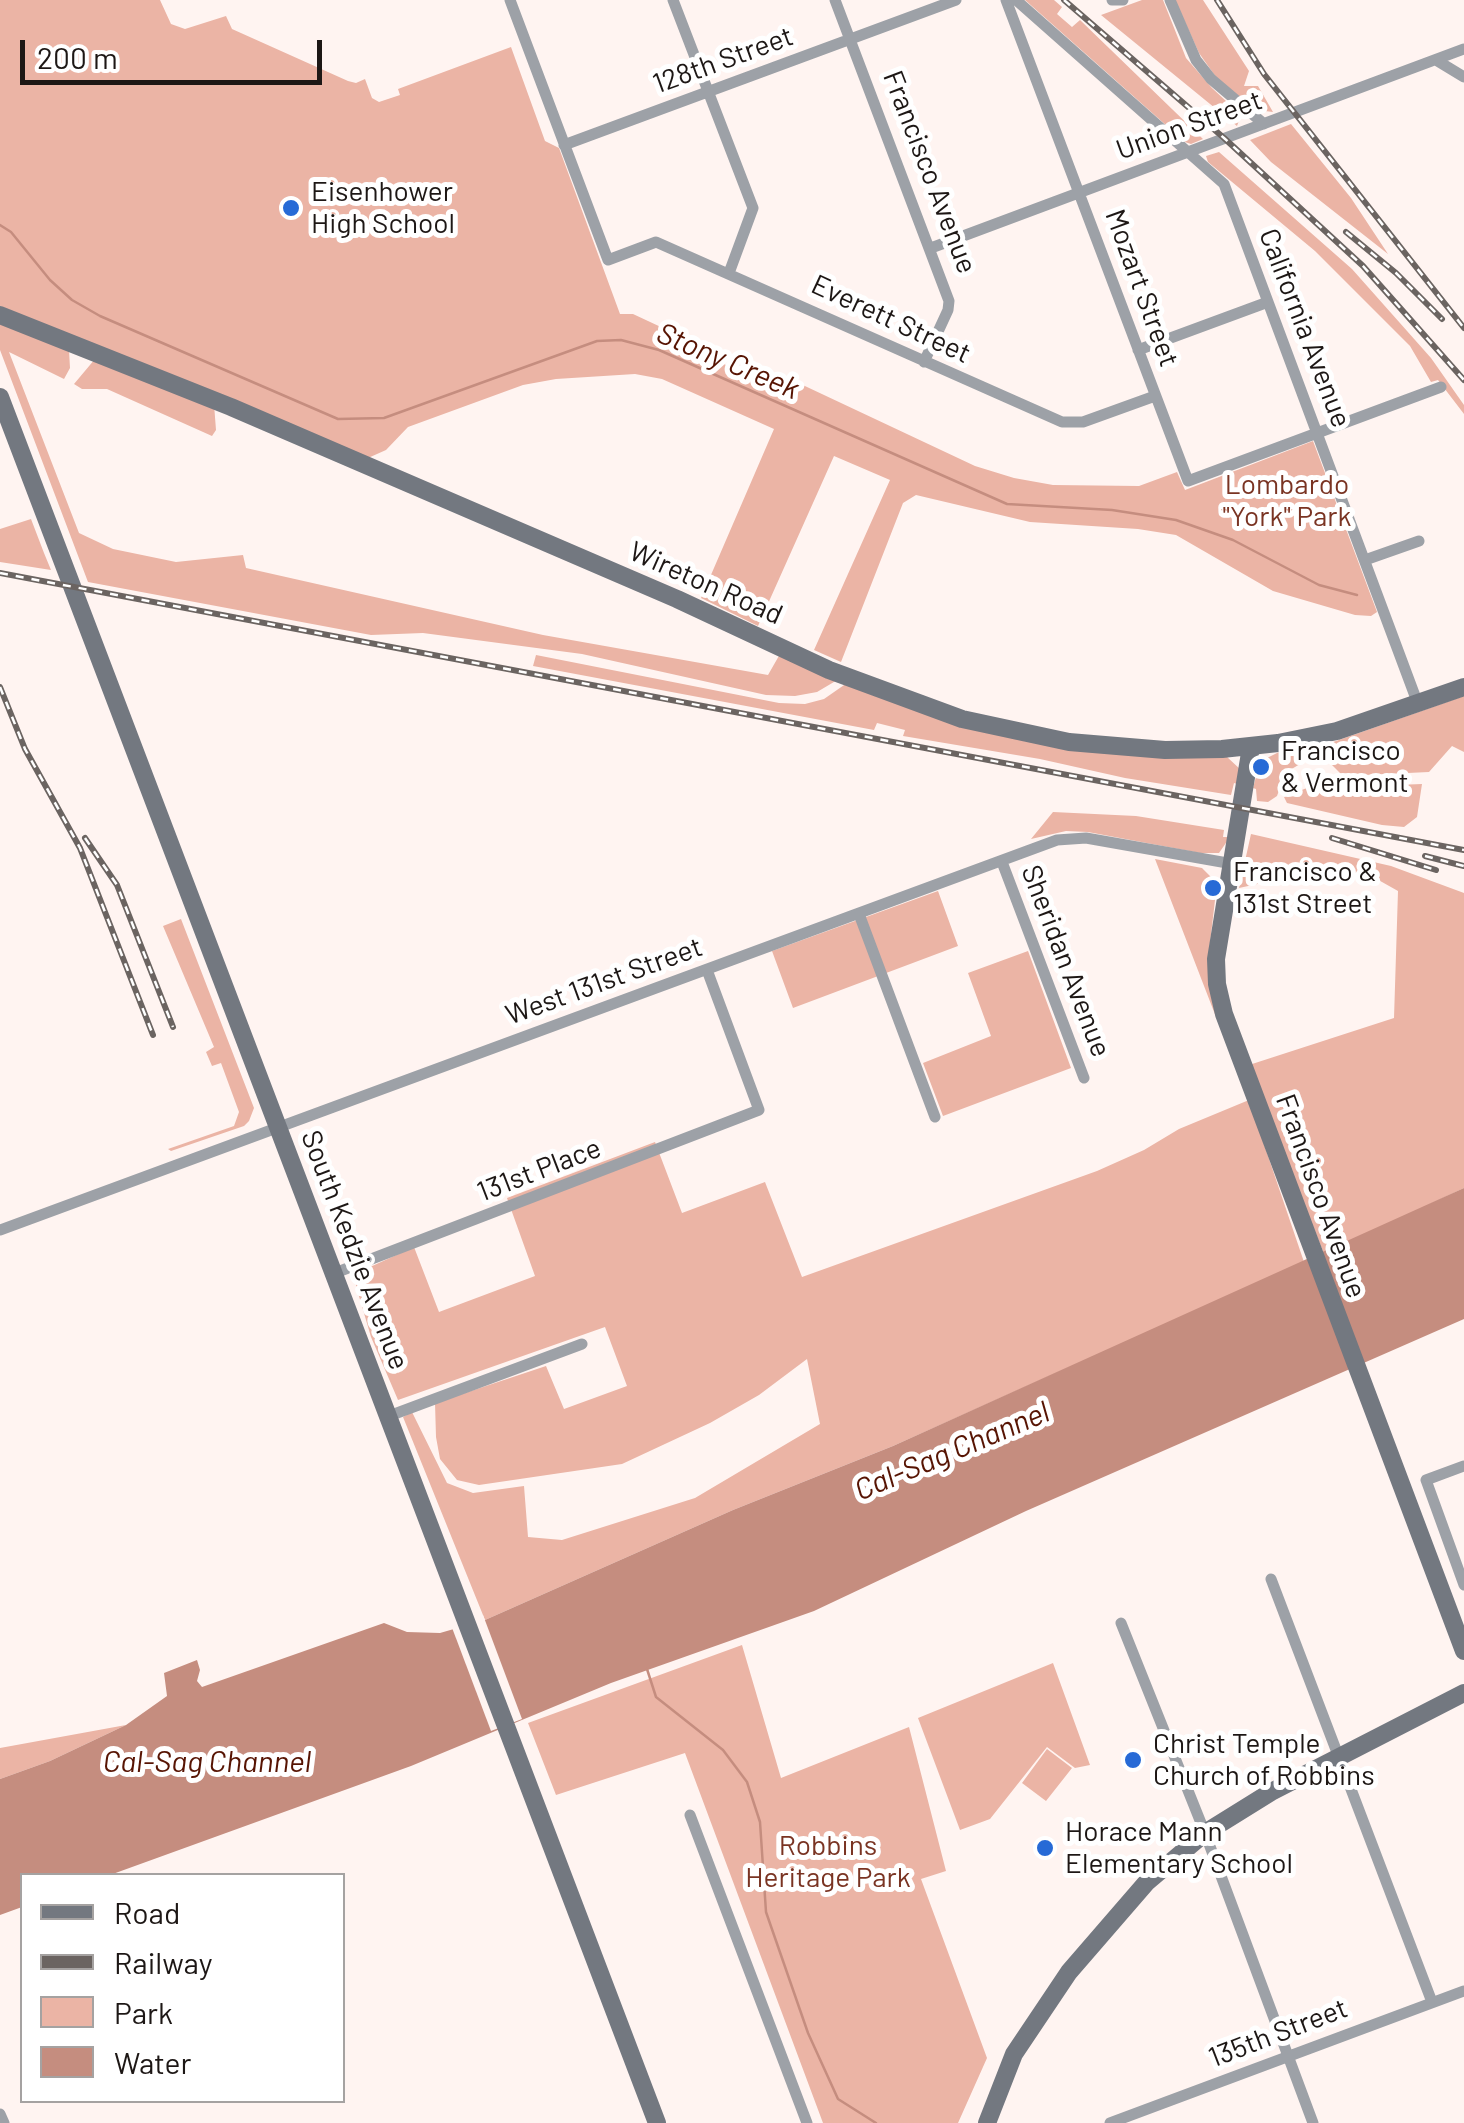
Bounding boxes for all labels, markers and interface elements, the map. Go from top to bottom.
street label: 128th Street [648,19,798,101]
scale bar [25,20,328,82]
text: 200 m [37,39,118,75]
street label: Francisco Avenue [876,66,984,278]
street label: Union Street [1111,83,1267,167]
place label: Eisenhower High School [311,175,455,241]
marker: Eisenhower High School [280,197,302,219]
street label: Mozart Street [1098,205,1186,371]
street label: California Avenue [1252,224,1358,432]
street label: Everett Street [806,267,976,371]
water label: Stony Creek [651,315,805,407]
park label: Lombardo "York" Park [1223,468,1351,534]
street label: Wireton Road [624,534,788,632]
place label: Francisco & Vermont [1281,734,1409,800]
marker: Francisco & Vermont [1250,756,1272,778]
place label: Francisco & 131st Street [1233,855,1377,921]
street label: Sheridan Avenue [1014,860,1118,1062]
marker: Francisco & 131st Street [1202,877,1224,899]
street label: West 131st Street [501,930,707,1032]
street label: Francisco Avenue [1269,1090,1373,1302]
street label: South Kedzie Avenue [294,1126,416,1374]
street label: 131st Place [472,1131,606,1209]
water label: Cal-Sag Channel [849,1394,1055,1508]
place label: Christ Temple Church of Robbins [1153,1727,1375,1793]
water label: Cal-Sag Channel [103,1744,311,1780]
marker: Christ Temple Church of Robbins [1122,1749,1144,1771]
place label: Horace Mann Elementary School [1065,1815,1293,1881]
park label: Robbins Heritage Park [745,1829,911,1895]
marker: Horace Mann Elementary School [1034,1837,1056,1859]
legend [20,1873,345,2103]
text: Road [114,1894,180,1930]
text: Railway [114,1944,213,1980]
street label: 135th Street [1204,1991,1352,2075]
text: Park [114,1994,173,2030]
text: Water [114,2044,192,2080]

